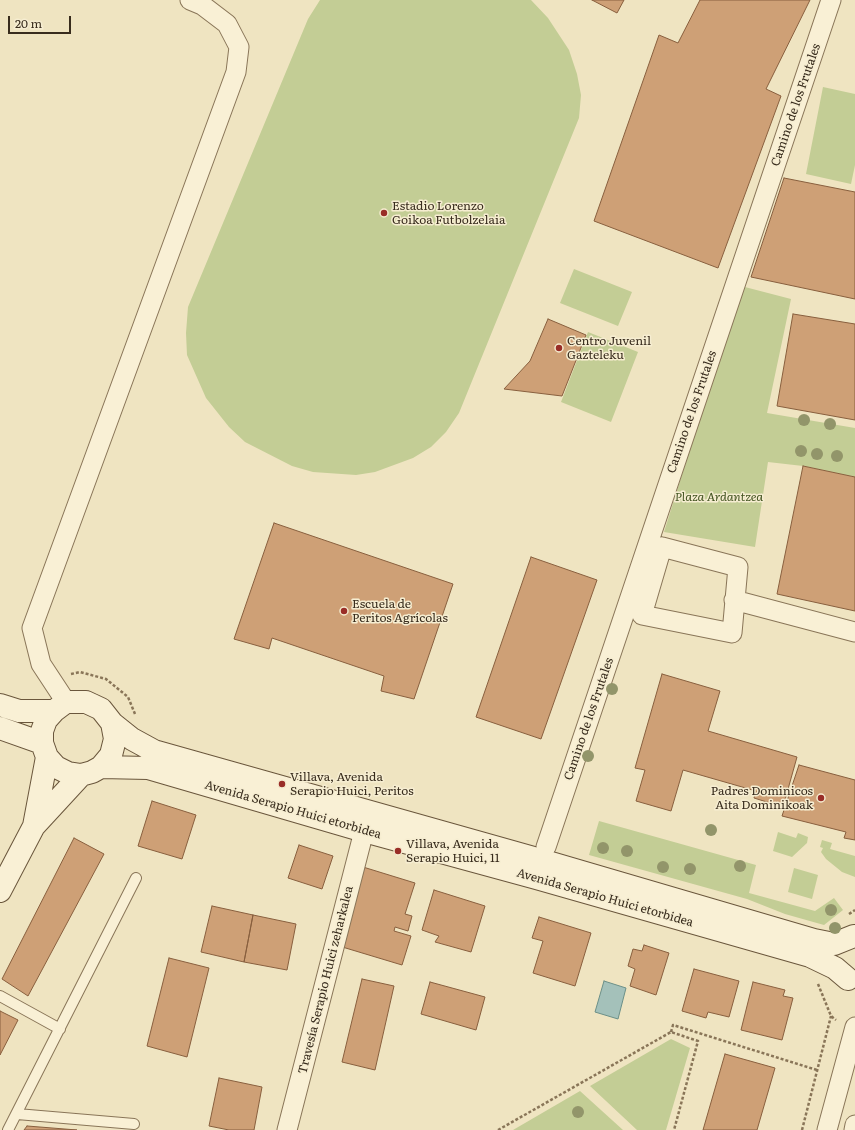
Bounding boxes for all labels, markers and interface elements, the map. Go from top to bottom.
scale bar [10,8,73,34]
text: 20 m [15,14,42,32]
street label: Camino de los Frutales [768,42,824,168]
place label: Estadio Lorenzo Goikoa Futbolzelaia [392,199,505,227]
marker: Estadio Lorenzo Goikoa Futbolzelaia [379,208,389,218]
place label: Centro Juvenil Gazteleku [567,334,651,362]
marker: Centro Juvenil Gazteleku [554,343,564,353]
street label: Camino de los Frutales [664,349,720,475]
park label: Plaza Ardantzea [675,490,763,504]
place label: Escuela de Peritos Agrícolas [352,597,448,625]
marker: Escuela de Peritos Agrícolas [339,606,349,616]
street label: Camino de los Frutales [561,656,617,782]
place label: Villava, Avenida Serapio Huici, Peritos [290,770,414,798]
street label: Avenida Serapio Huici etorbidea [203,778,383,842]
marker: Villava, Avenida Serapio Huici, Peritos [277,779,287,789]
place label: Padres Dominicos Aita Dominikoak [711,784,813,812]
marker: Padres Dominicos Aita Dominikoak [816,793,826,803]
place label: Villava, Avenida Serapio Huici, 11 [406,837,500,865]
marker: Villava, Avenida Serapio Huici, 11 [393,846,403,856]
street label: Avenida Serapio Huici etorbidea [515,866,695,930]
street label: Travesía Serapio Huici zeharkalea [296,884,356,1076]

